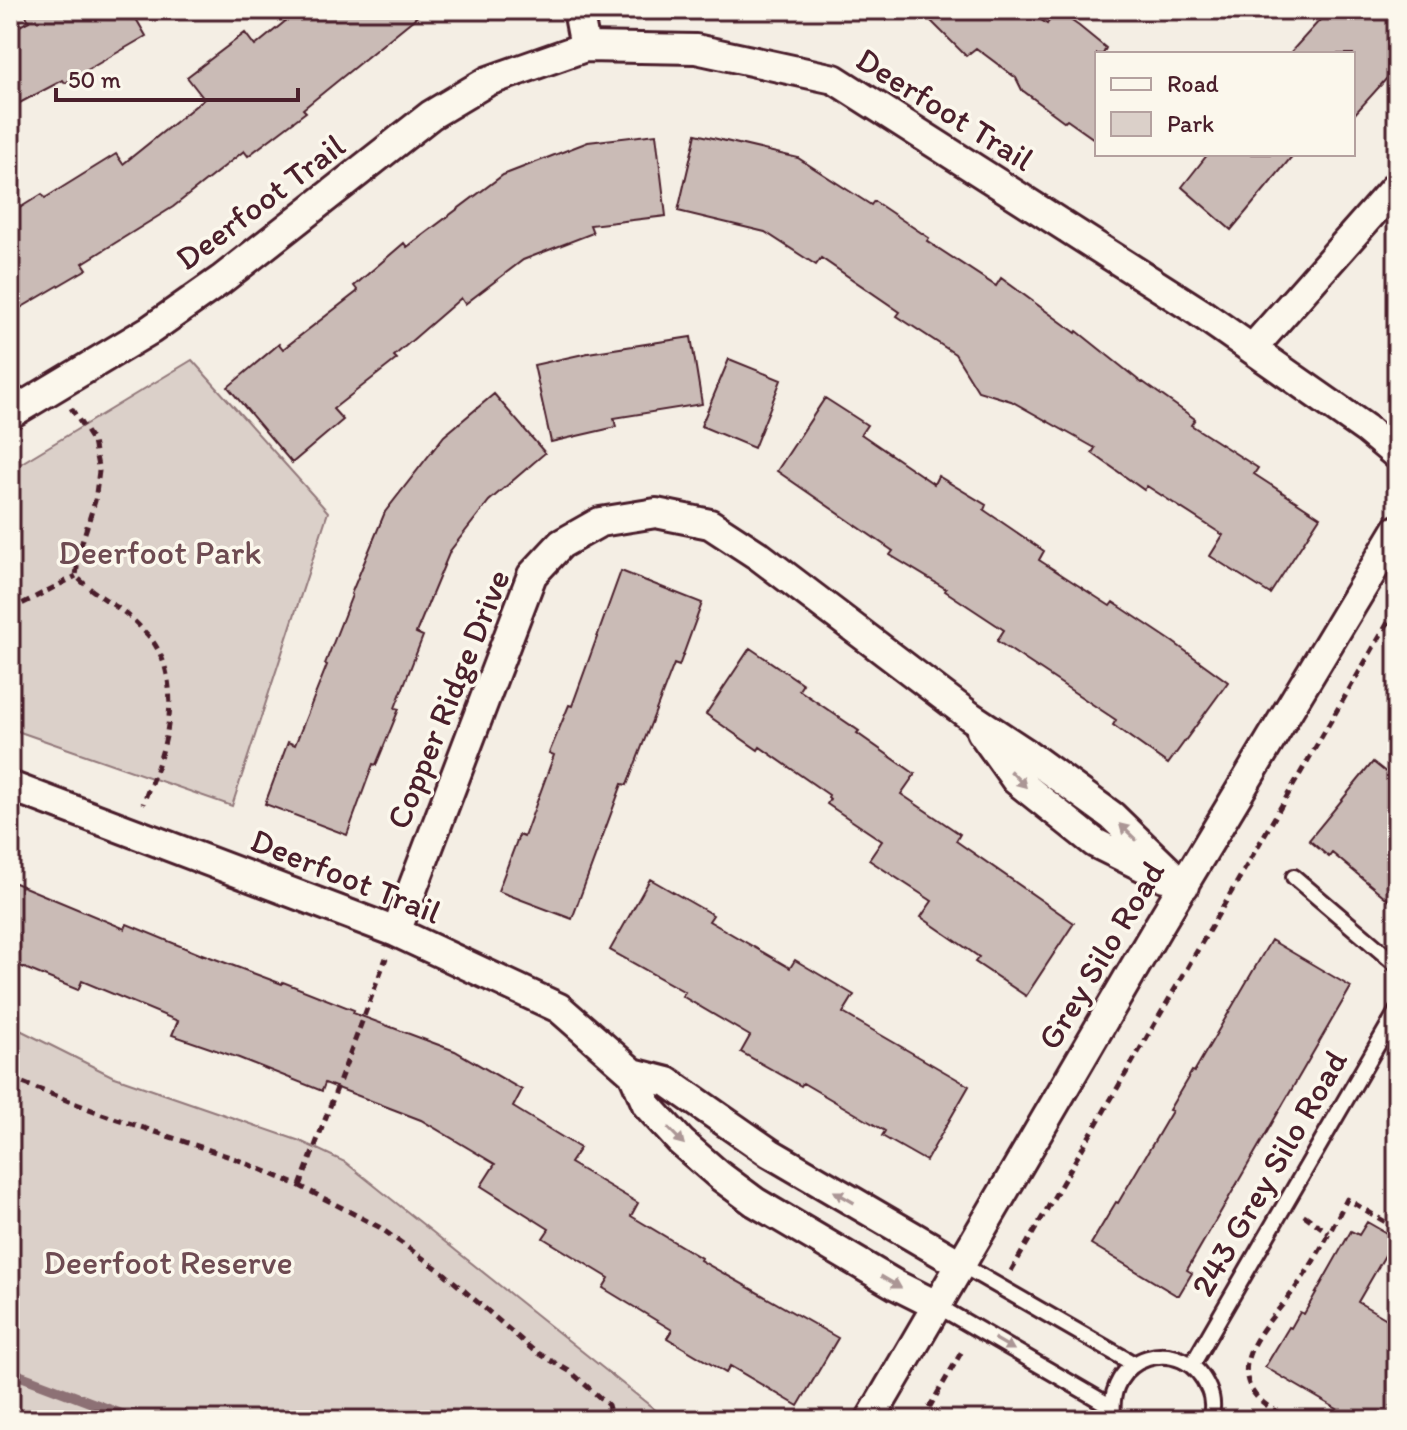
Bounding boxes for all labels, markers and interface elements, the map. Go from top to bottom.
street label: Deerfoot Trail [849,38,1042,180]
scale bar [56,52,298,102]
legend [1095,52,1355,156]
text: 50 m [68,65,121,94]
text: Road [1167,69,1219,98]
text: Park [1167,109,1214,138]
street label: Deerfoot Trail [167,125,353,279]
park label: Deerfoot Park [58,532,262,573]
street label: Copper Ridge Drive [377,563,519,835]
one-way arrow [1008,769,1027,788]
street label: Deerfoot Trail [245,819,447,933]
one-way arrow [1119,823,1138,841]
street label: Grey Silo Road [1029,853,1174,1057]
street label: 243 Grey Silo Road [1182,1042,1356,1303]
one-way arrow [667,1126,685,1145]
one-way arrow [833,1190,855,1204]
park label: Deerfoot Reserve [43,1242,293,1283]
one-way arrow [879,1275,902,1289]
one-way arrow [993,1337,1015,1351]

